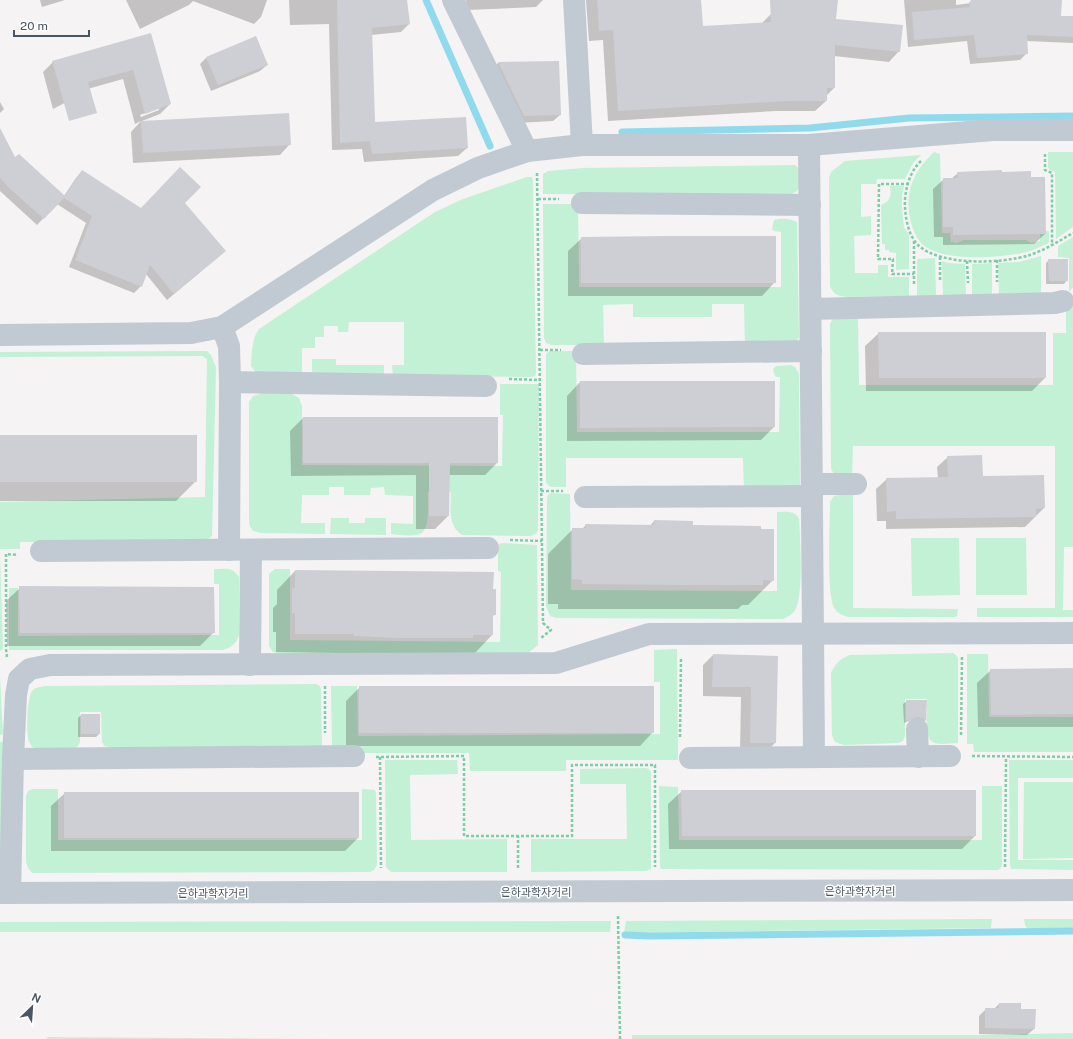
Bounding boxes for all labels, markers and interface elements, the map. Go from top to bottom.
scale bar [14,12,89,38]
text: 20 m [20,19,48,33]
street label: 은하과학자거리 [825,885,895,897]
street label: 은하과학자거리 [501,886,571,898]
street label: 은하과학자거리 [178,887,248,899]
north arrow [12,987,52,1027]
text: N [30,991,43,1005]

